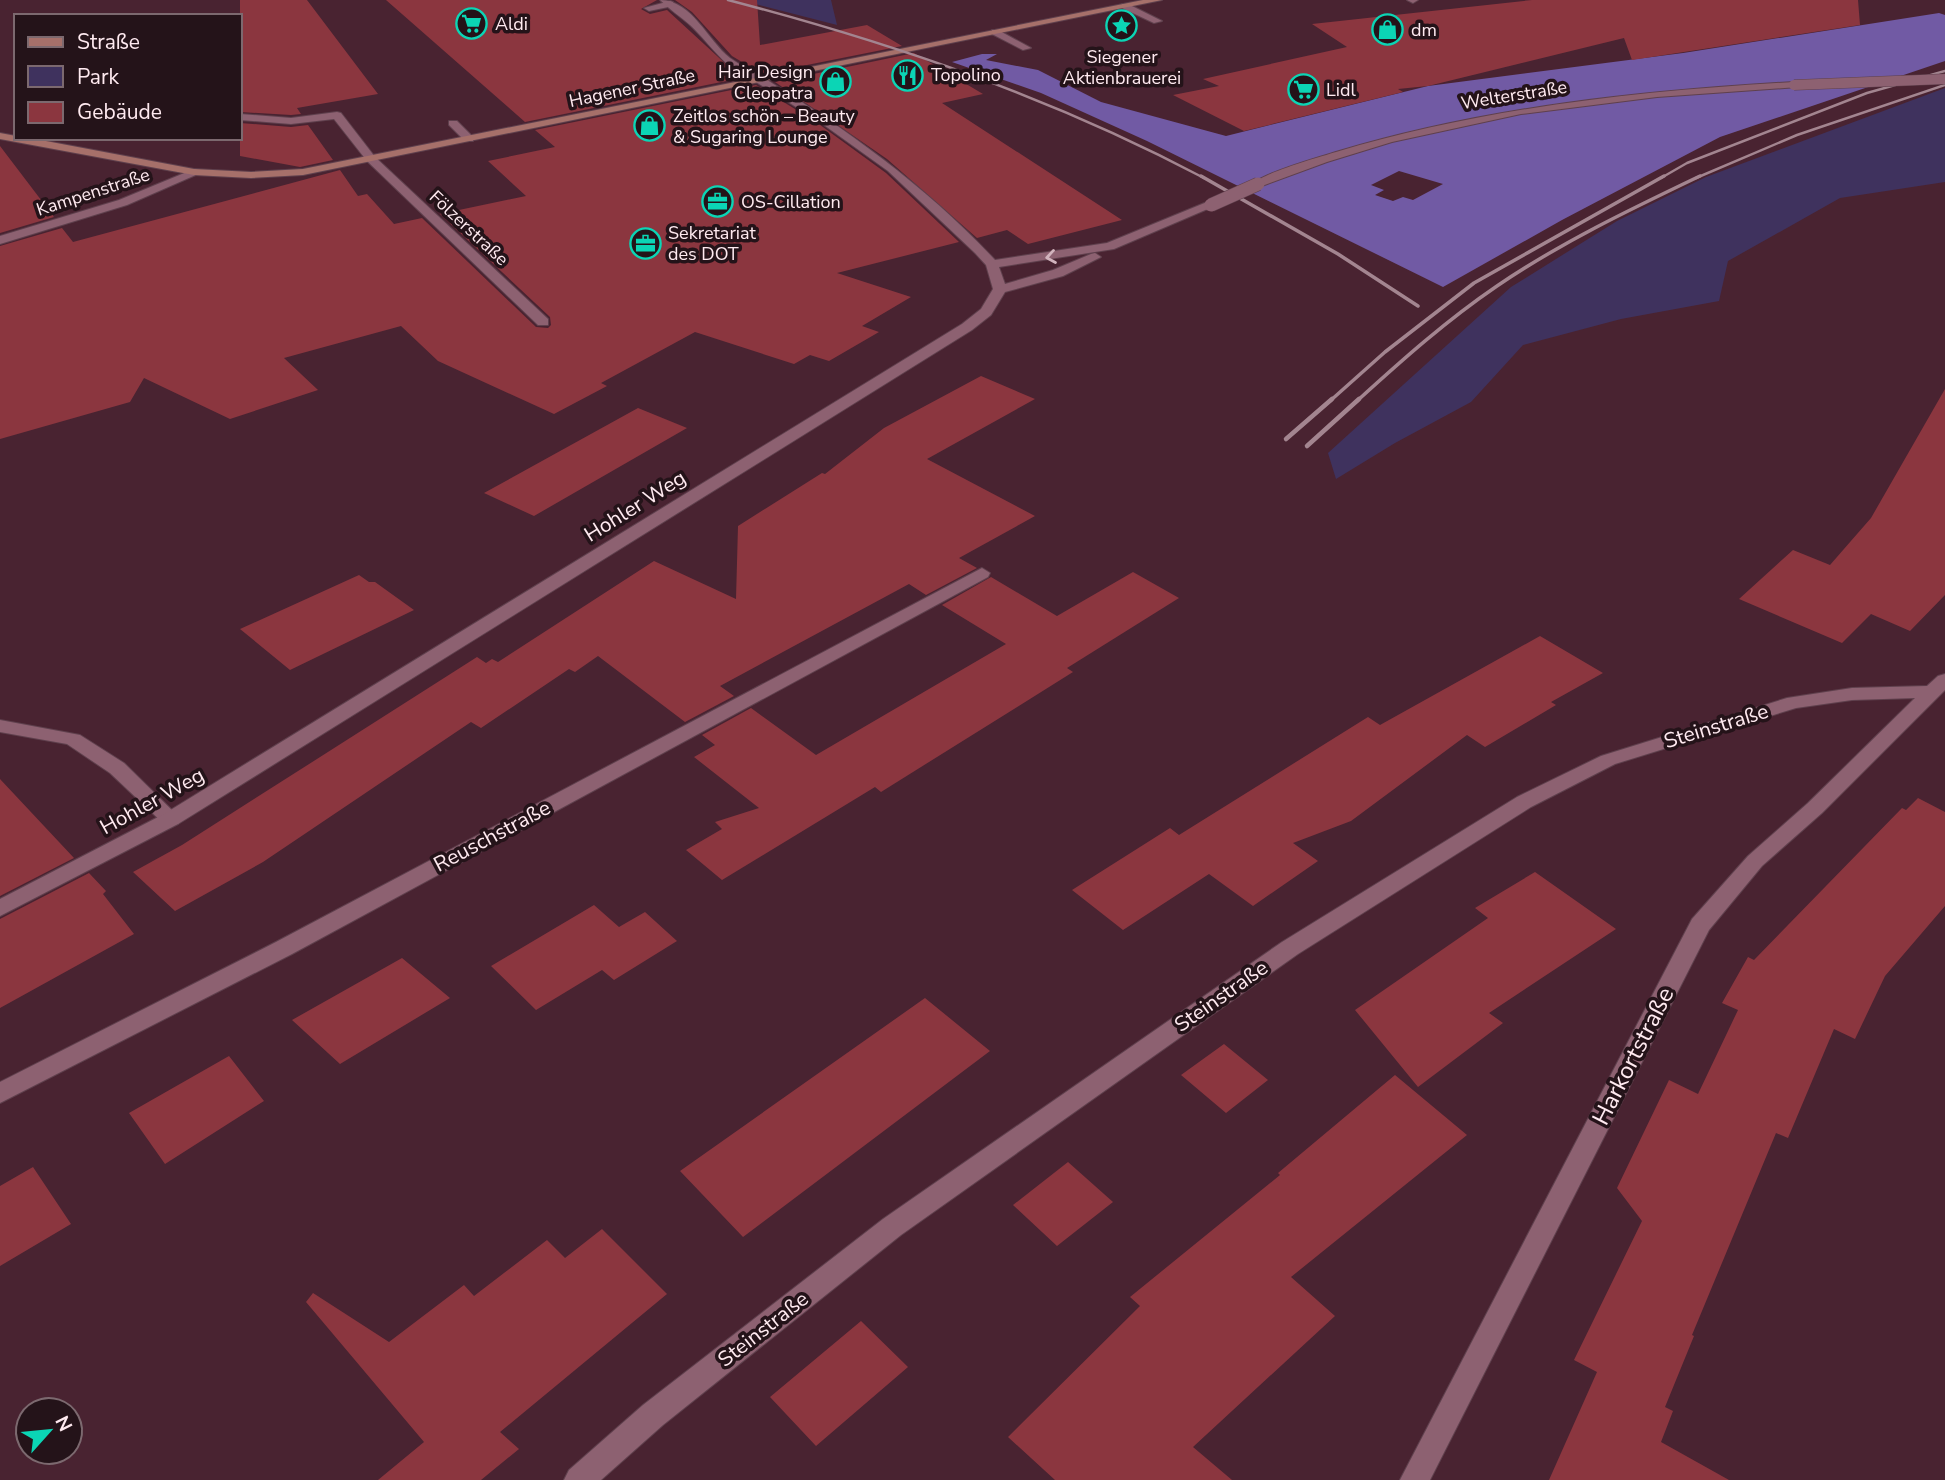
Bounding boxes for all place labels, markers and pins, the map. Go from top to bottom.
supermarket icon: Aldi [455,7,489,41]
place icon: Siegener Aktienbrauerei [1105,9,1139,43]
place label: Aldi [495,12,528,36]
shop icon: dm [1371,13,1405,47]
place label: dm [1411,18,1437,42]
place label: Siegener Aktienbrauerei [1063,45,1181,90]
restaurant icon: Topolino [891,58,925,92]
place label: Hair Design Cleopatra [718,60,813,105]
place label: Topolino [931,63,1001,87]
shop icon: Hair Design Cleopatra [819,65,853,99]
supermarket icon: Lidl [1286,73,1320,107]
place label: Lidl [1326,78,1356,102]
place label: Zeitlos schön – Beauty & Sugaring Lounge [673,104,855,149]
shop icon: Zeitlos schön – Beauty & Sugaring Lounge [633,109,667,143]
office icon: OS-Cillation [701,185,735,219]
place label: OS-Cillation [741,190,841,214]
place label: Sekretariat des DOT [668,221,757,266]
office icon: Sekretariat des DOT [628,226,662,260]

